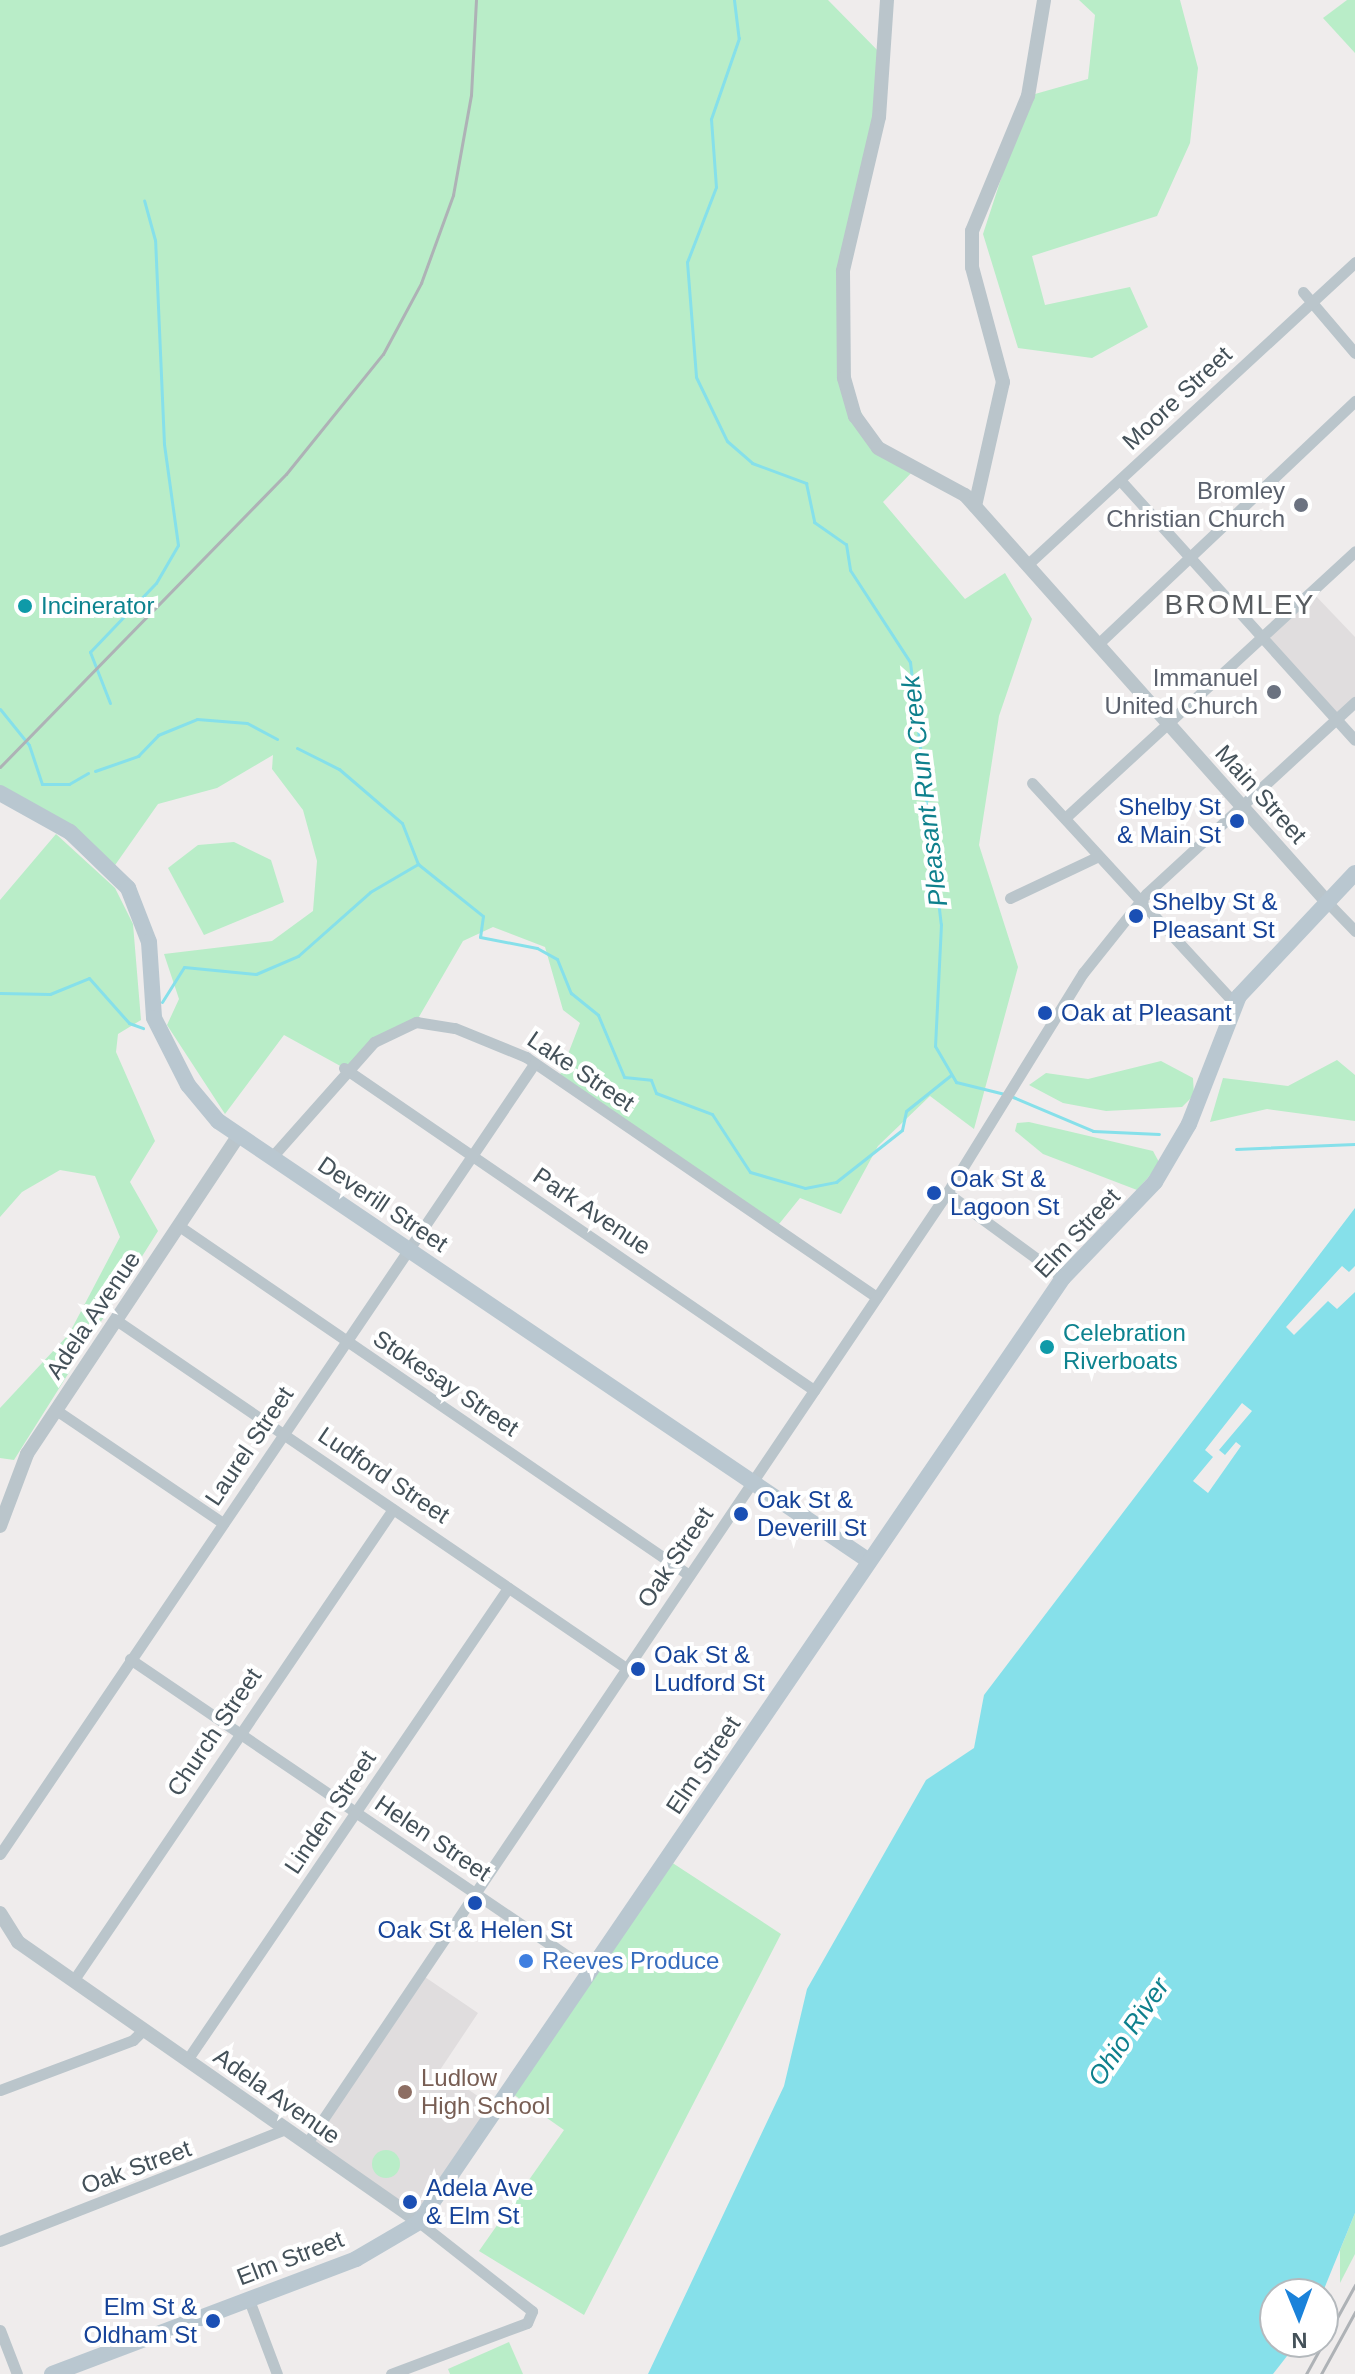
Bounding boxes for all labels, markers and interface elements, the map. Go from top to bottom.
street label: Moore Street [1116,340,1238,456]
place label: Bromley Christian Church [1106,477,1285,533]
marker: Bromley Christian Church [1292,496,1310,514]
district label: BROMLEY [1165,588,1315,622]
place label: Incinerator [41,592,154,620]
marker: Incinerator [16,597,34,615]
place label: Immanuel United Church [1105,664,1258,720]
water label: Pleasant Run Creek [895,674,955,908]
marker: Immanuel United Church [1265,683,1283,701]
street label: Main Street [1209,739,1313,849]
place label: Shelby St & Main St [1117,793,1221,849]
marker: Shelby St & Main St [1228,812,1246,830]
place label: Shelby St & Pleasant St [1152,888,1277,944]
marker: Shelby St & Pleasant St [1127,907,1145,925]
place label: Oak at Pleasant [1061,999,1232,1027]
marker: Oak at Pleasant [1036,1004,1054,1022]
street label: Lake Street [522,1025,640,1117]
street label: Deverill Street [312,1150,454,1258]
street label: Park Avenue [527,1161,657,1261]
place label: Oak St & Lagoon St [950,1165,1059,1221]
street label: Elm Street [1028,1182,1126,1284]
marker: Oak St & Lagoon St [925,1184,943,1202]
street label: Adela Avenue [39,1245,147,1385]
place label: Celebration Riverboats [1063,1319,1186,1375]
street label: Stokesay Street [368,1324,524,1442]
marker: Celebration Riverboats [1038,1338,1056,1356]
street label: Laurel Street [199,1381,299,1511]
street label: Ludford Street [313,1421,455,1529]
place label: Oak St & Deverill St [757,1486,866,1542]
street label: Oak Street [631,1501,719,1613]
marker: Oak St & Deverill St [732,1505,750,1523]
place label: Oak St & Ludford St [654,1641,765,1697]
marker: Oak St & Ludford St [629,1660,647,1678]
street label: Church Street [161,1663,267,1801]
street label: Elm Street [660,1711,746,1819]
street label: Linden Street [278,1745,382,1879]
street label: Helen Street [370,1789,496,1887]
marker: Oak St & Helen St [466,1894,484,1912]
place label: Oak St & Helen St [378,1916,572,1944]
place label: Reeves Produce [542,1947,719,1975]
marker: Reeves Produce [517,1952,535,1970]
water label: Ohio River [1082,1972,1176,2092]
street label: Adela Avenue [208,2041,346,2151]
place label: Ludlow High School [421,2064,550,2120]
marker: Ludlow High School [396,2083,414,2101]
street label: Oak Street [77,2134,195,2200]
place label: Adela Ave & Elm St [426,2174,535,2230]
marker: Adela Ave & Elm St [401,2193,419,2211]
street label: Elm Street [233,2224,347,2292]
north arrow [1259,2278,1339,2358]
place label: Elm St & Oldham St [84,2293,197,2349]
marker: Elm St & Oldham St [204,2312,222,2330]
text: N [1291,2328,1308,2353]

